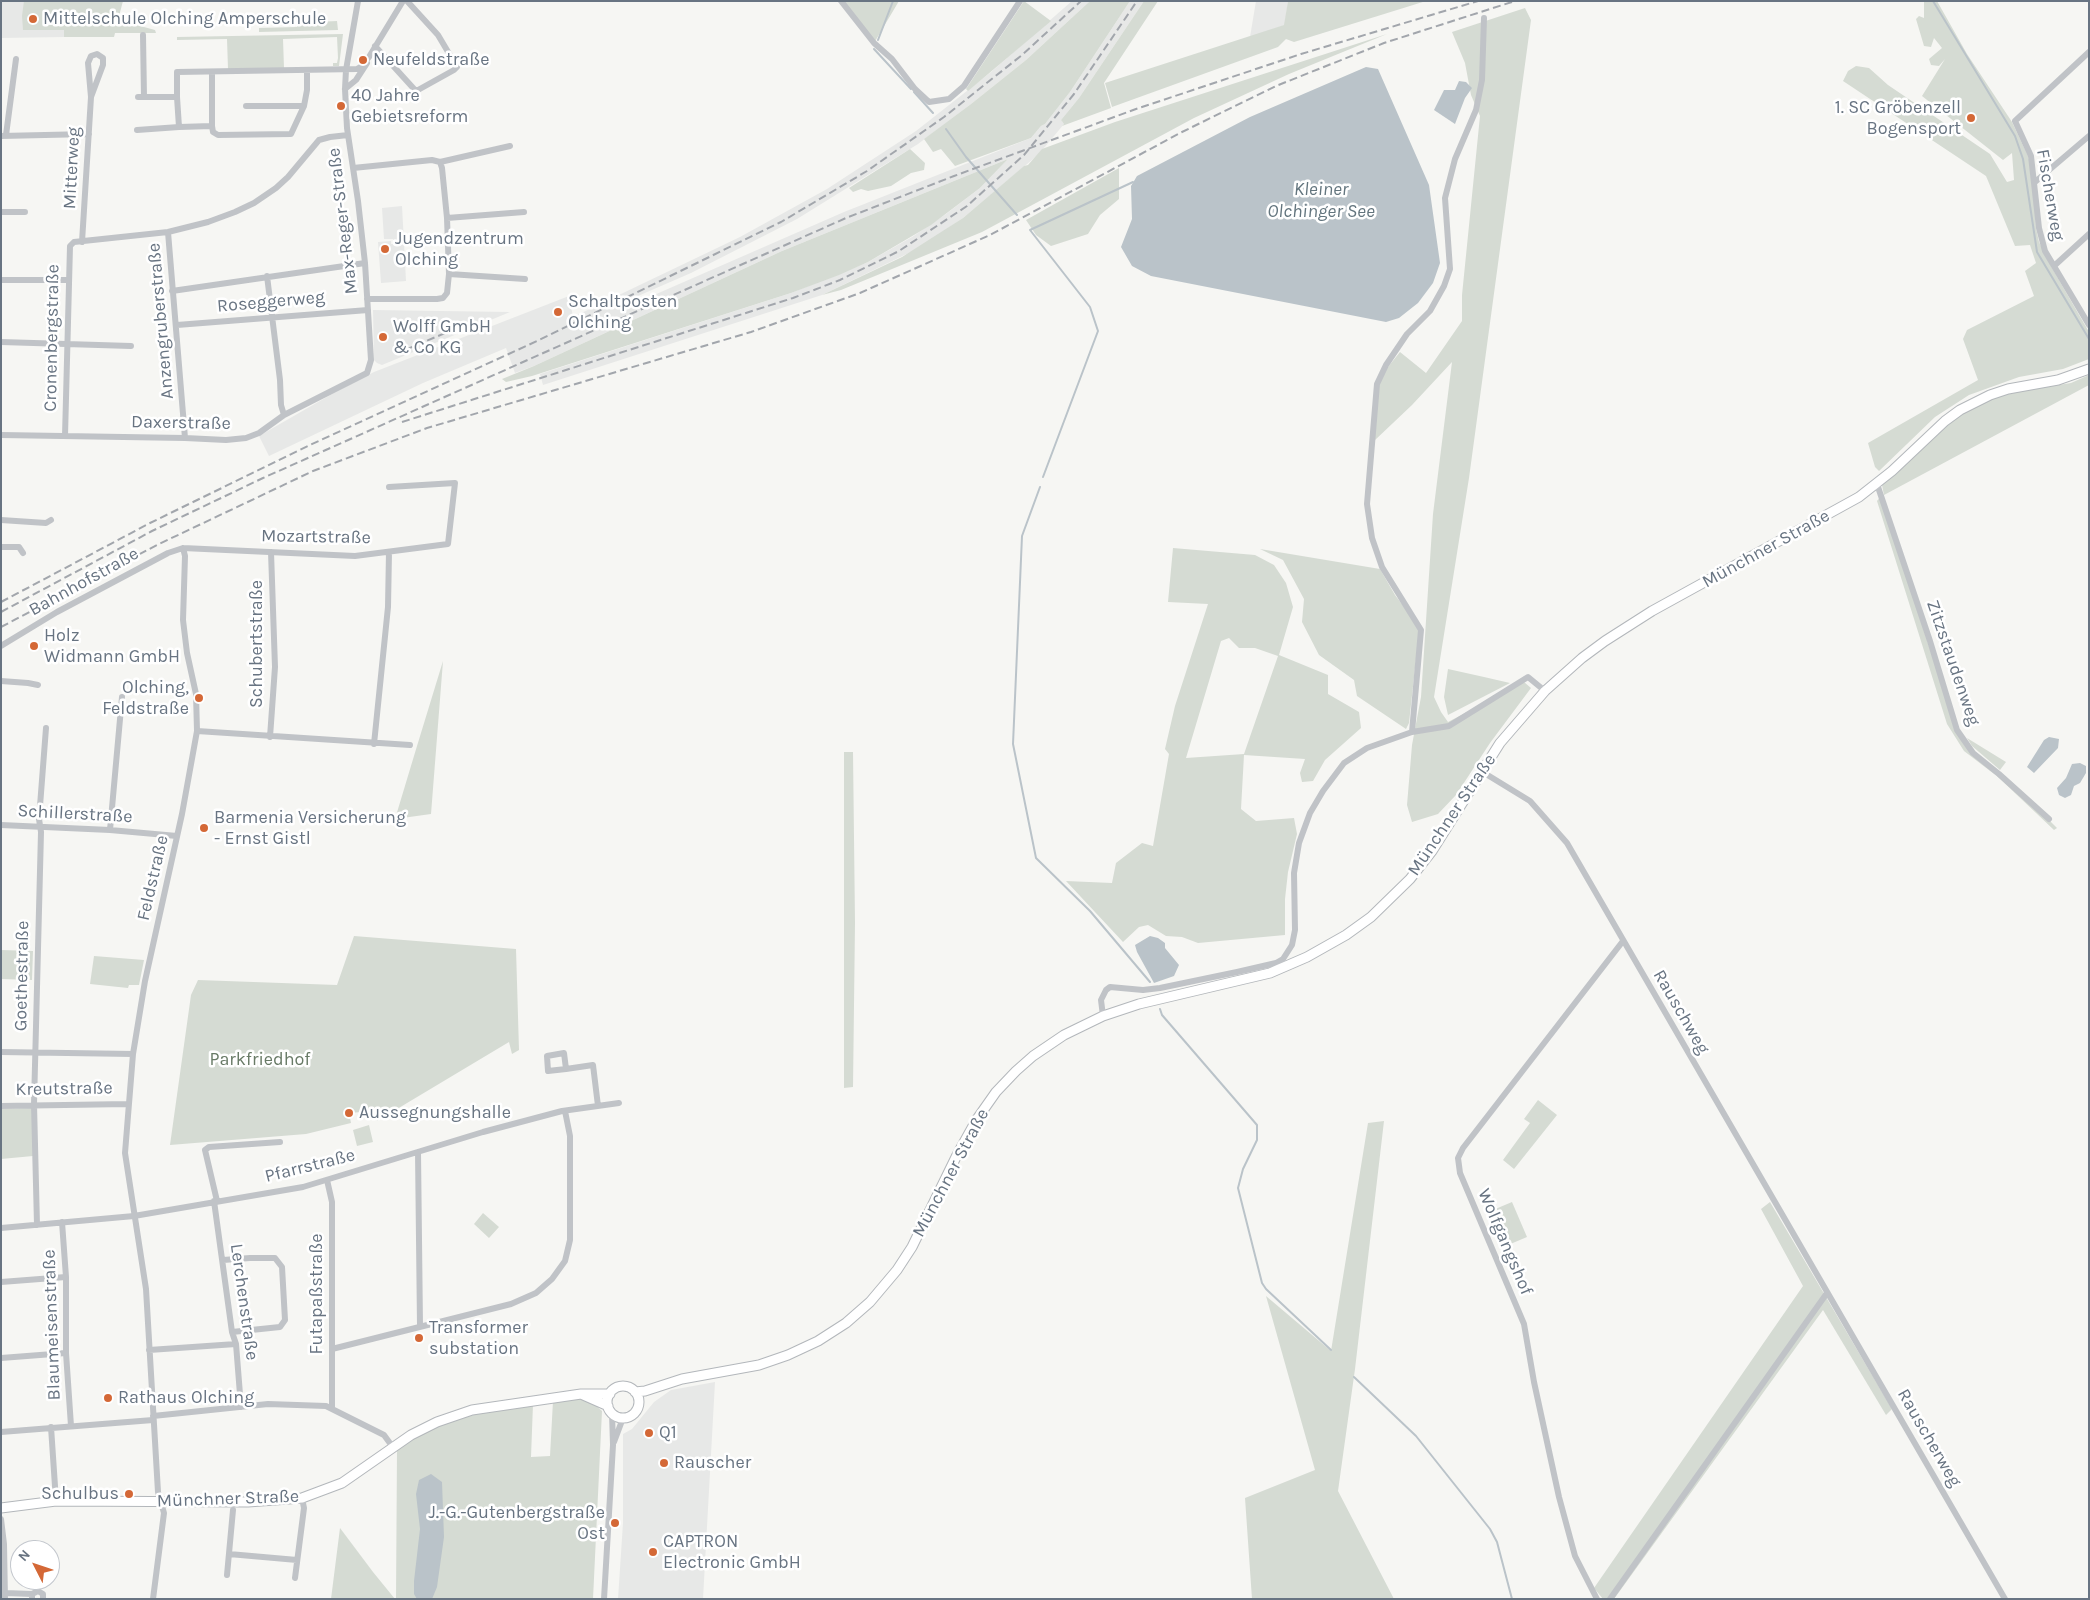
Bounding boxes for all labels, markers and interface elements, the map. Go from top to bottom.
place label: Mittelschule Olching Amperschule [43,8,326,30]
marker: Mittelschule Olching Amperschule [27,13,39,25]
place label: Neufeldstraße [373,49,489,71]
marker: Neufeldstraße [357,54,369,66]
place label: 40 Jahre Gebietsreform [351,85,468,128]
place label: 1. SC Gröbenzell Bogensport [1835,97,1961,140]
marker: 40 Jahre Gebietsreform [335,100,347,112]
marker: 1. SC Gröbenzell Bogensport [1965,112,1977,124]
street label: Mitterweg [59,126,85,210]
street label: Max-Reger-Straße [323,147,363,295]
street label: Fischerweg [2031,148,2069,242]
water label: Kleiner Olchinger See [1267,179,1375,223]
place label: Jugendzentrum Olching [395,228,524,270]
street label: Anzengruberstraße [143,242,179,400]
marker: Jugendzentrum Olching [379,243,391,255]
street label: Cronenbergstraße [40,264,64,412]
street label: Roseggerweg [216,287,326,317]
place label: Schaltposten Olching [568,291,677,334]
marker: Schaltposten Olching [552,306,564,318]
place label: Wolff GmbH & Co KG [393,316,491,358]
marker: Wolff GmbH & Co KG [377,331,389,343]
street label: Daxerstraße [131,411,231,435]
street label: Münchner Straße [1698,505,1834,593]
street label: Mozartstraße [261,525,371,549]
street label: Bahnhofstraße [25,543,143,621]
street label: Schubertstraße [246,580,268,708]
street label: Zitzstaudenweg [1921,597,1985,729]
place label: Holz Widmann GmbH [44,625,180,668]
marker: Holz Widmann GmbH [28,640,40,652]
place label: Olching, Feldstraße [102,677,189,720]
marker: Olching, Feldstraße [193,692,205,704]
street label: Münchner Straße [1403,750,1501,880]
street label: Schillerstraße [17,800,133,828]
place label: Barmenia Versicherung - Ernst Gistl [214,807,406,850]
marker: Barmenia Versicherung - Ernst Gistl [198,822,210,834]
street label: Feldstraße [133,833,173,923]
street label: Goethestraße [10,921,34,1031]
street label: Rauschweg [1648,966,1714,1058]
park label: Parkfriedhof [209,1049,311,1071]
street label: Kreutstraße [15,1077,113,1101]
place label: Aussegnungshalle [359,1102,511,1124]
street label: Münchner Straße [908,1105,994,1241]
marker: Aussegnungshalle [343,1107,355,1119]
street label: Pfarrstraße [263,1144,357,1188]
street label: Wolfgangshof [1473,1186,1537,1298]
street label: Futapaßstraße [306,1234,328,1354]
street label: Lerchenstraße [225,1242,263,1362]
street label: Blaumeisenstraße [39,1249,65,1401]
place label: Transformer substation [429,1317,528,1360]
marker: Transformer substation [413,1332,425,1344]
street label: Rauscherweg [1892,1385,1966,1491]
place label: Rathaus Olching [118,1387,254,1409]
marker: Rathaus Olching [102,1392,114,1404]
place label: Q1 [659,1422,677,1444]
marker: Q1 [643,1427,655,1439]
place label: Rauscher [674,1452,751,1474]
marker: Rauscher [658,1457,670,1469]
place label: Schulbus [41,1483,119,1505]
street label: Münchner Straße [156,1486,300,1512]
marker: Schulbus [123,1488,135,1500]
place label: J.-G.-Gutenbergstraße Ost [429,1502,605,1545]
marker: J.-G.-Gutenbergstraße Ost [609,1517,621,1529]
place label: CAPTRON Electronic GmbH [663,1531,801,1574]
north arrow [10,1540,60,1590]
text: N [14,1546,34,1565]
marker: CAPTRON Electronic GmbH [647,1546,659,1558]

